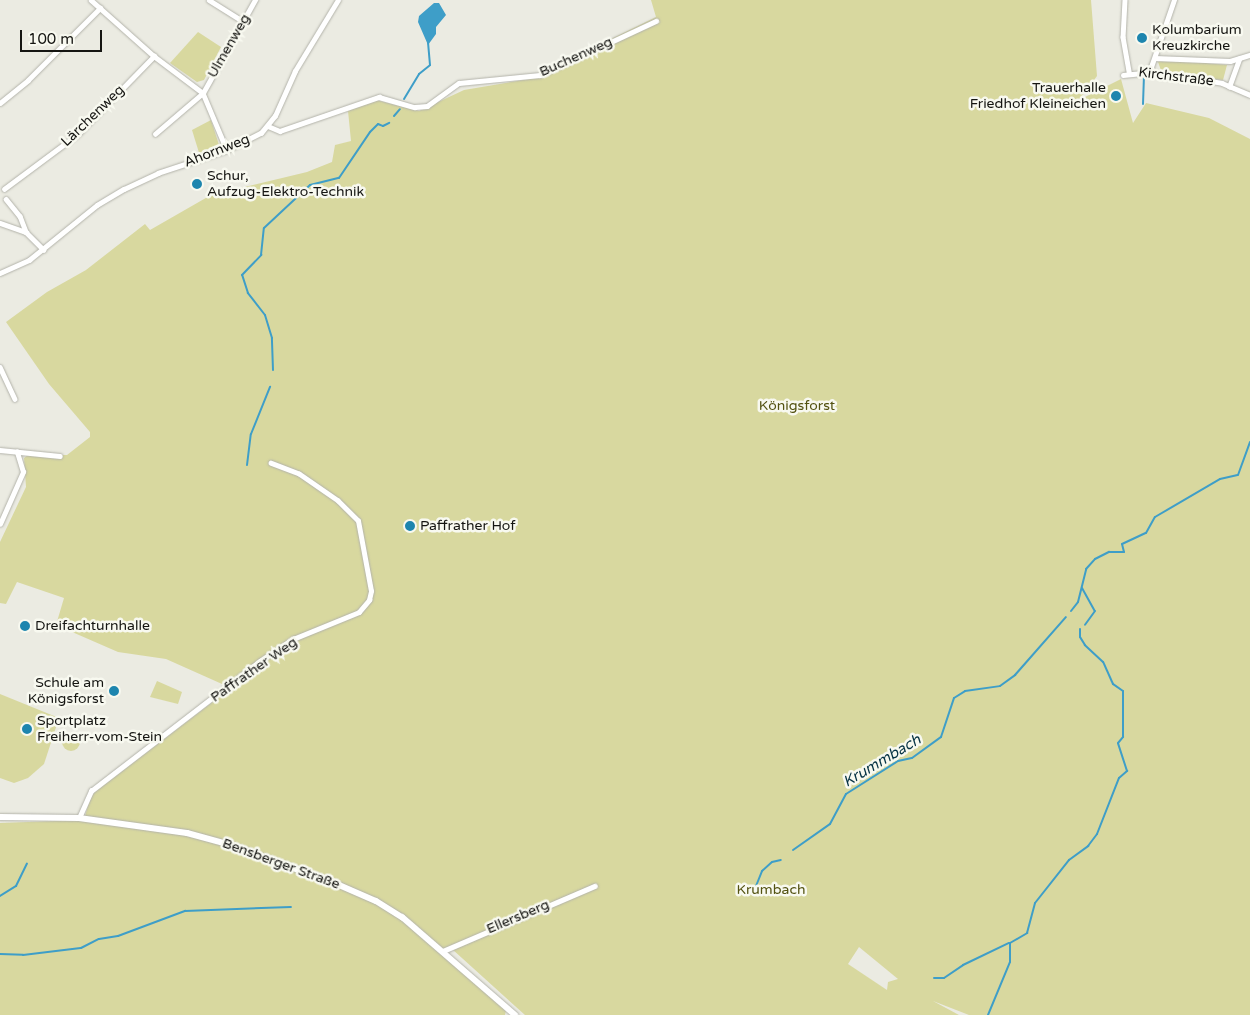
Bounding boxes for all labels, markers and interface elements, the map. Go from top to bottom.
street label: Ulmenweg [204,11,254,81]
scale bar [22,20,105,52]
place label: Kolumbarium Kreuzkirche [1152,22,1242,54]
text: 100 m [28,30,74,48]
marker: Kolumbarium Kreuzkirche [1136,32,1148,44]
street label: Buchenweg [537,33,615,81]
street label: Kirchstraße [1137,64,1215,90]
place label: Trauerhalle Friedhof Kleineichen [970,80,1106,112]
street label: Lärchenweg [58,82,128,150]
marker: Trauerhalle Friedhof Kleineichen [1110,90,1122,102]
street label: Ahornweg [182,131,252,171]
place label: Schur, Aufzug-Elektro-Technik [207,168,364,200]
marker: Schur, Aufzug-Elektro-Technik [191,178,203,190]
park label: Königsforst [759,398,835,414]
place label: Paffrather Hof [420,518,516,534]
marker: Paffrather Hof [404,520,416,532]
place label: Dreifachturnhalle [35,618,150,634]
marker: Dreifachturnhalle [19,620,31,632]
street label: Paffrather Weg [208,634,300,706]
place label: Schule am Königsforst [28,675,104,708]
marker: Schule am Königsforst [108,685,120,697]
place label: Sportplatz Freiherr-vom-Stein [37,713,162,746]
marker: Sportplatz Freiherr-vom-Stein [21,723,33,735]
water label: Krummbach [840,731,924,791]
street label: Bensberger Straße [220,835,342,893]
park label: Krumbach [737,882,805,898]
street label: Ellersberg [484,896,552,938]

